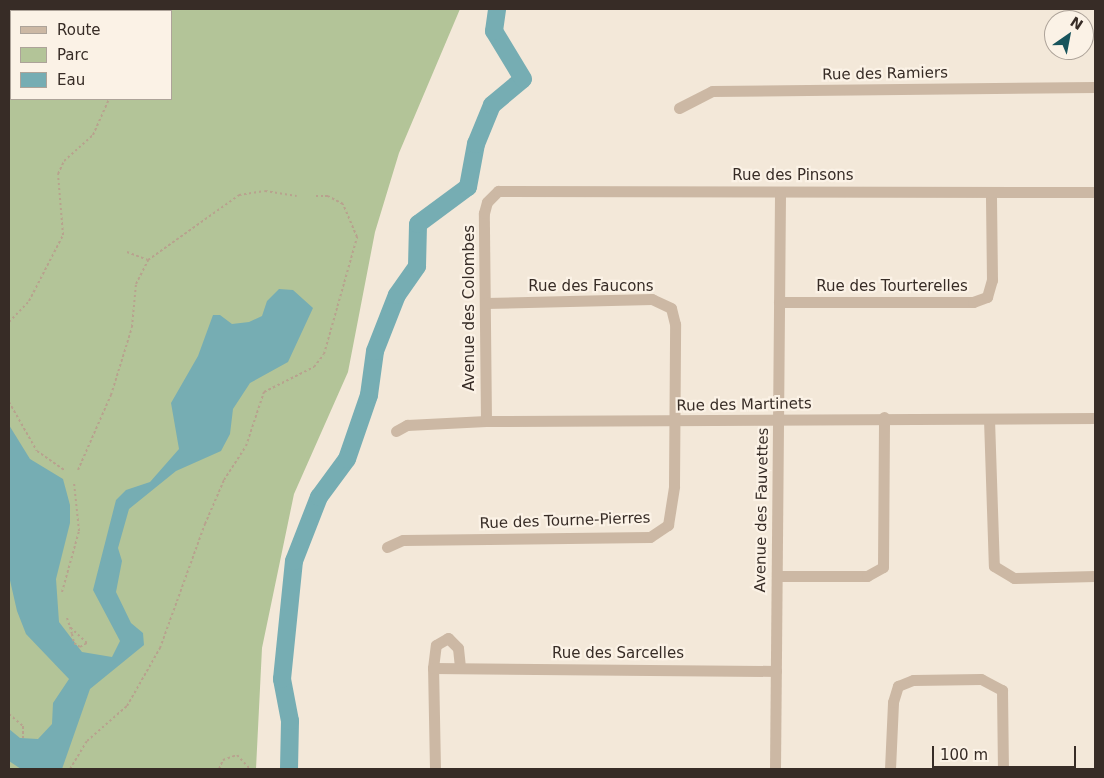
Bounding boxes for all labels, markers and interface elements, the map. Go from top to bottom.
legend [10,10,172,100]
north arrow [1044,10,1094,60]
text: N [1067,13,1086,33]
text: Route [57,21,101,39]
text: Parc [57,46,89,64]
street label: Rue des Ramiers [822,64,948,84]
text: Eau [57,71,85,89]
street label: Rue des Pinsons [732,167,854,185]
street label: Avenue des Colombes [461,225,479,391]
street label: Rue des Faucons [528,278,654,296]
street label: Rue des Tourterelles [816,278,968,296]
street label: Rue des Martinets [676,395,812,415]
street label: Avenue des Fauvettes [752,428,772,592]
street label: Rue des Tourne-Pierres [479,509,651,533]
street label: Rue des Sarcelles [552,645,684,663]
scale bar [934,736,1078,768]
text: 100 m [940,746,988,764]

